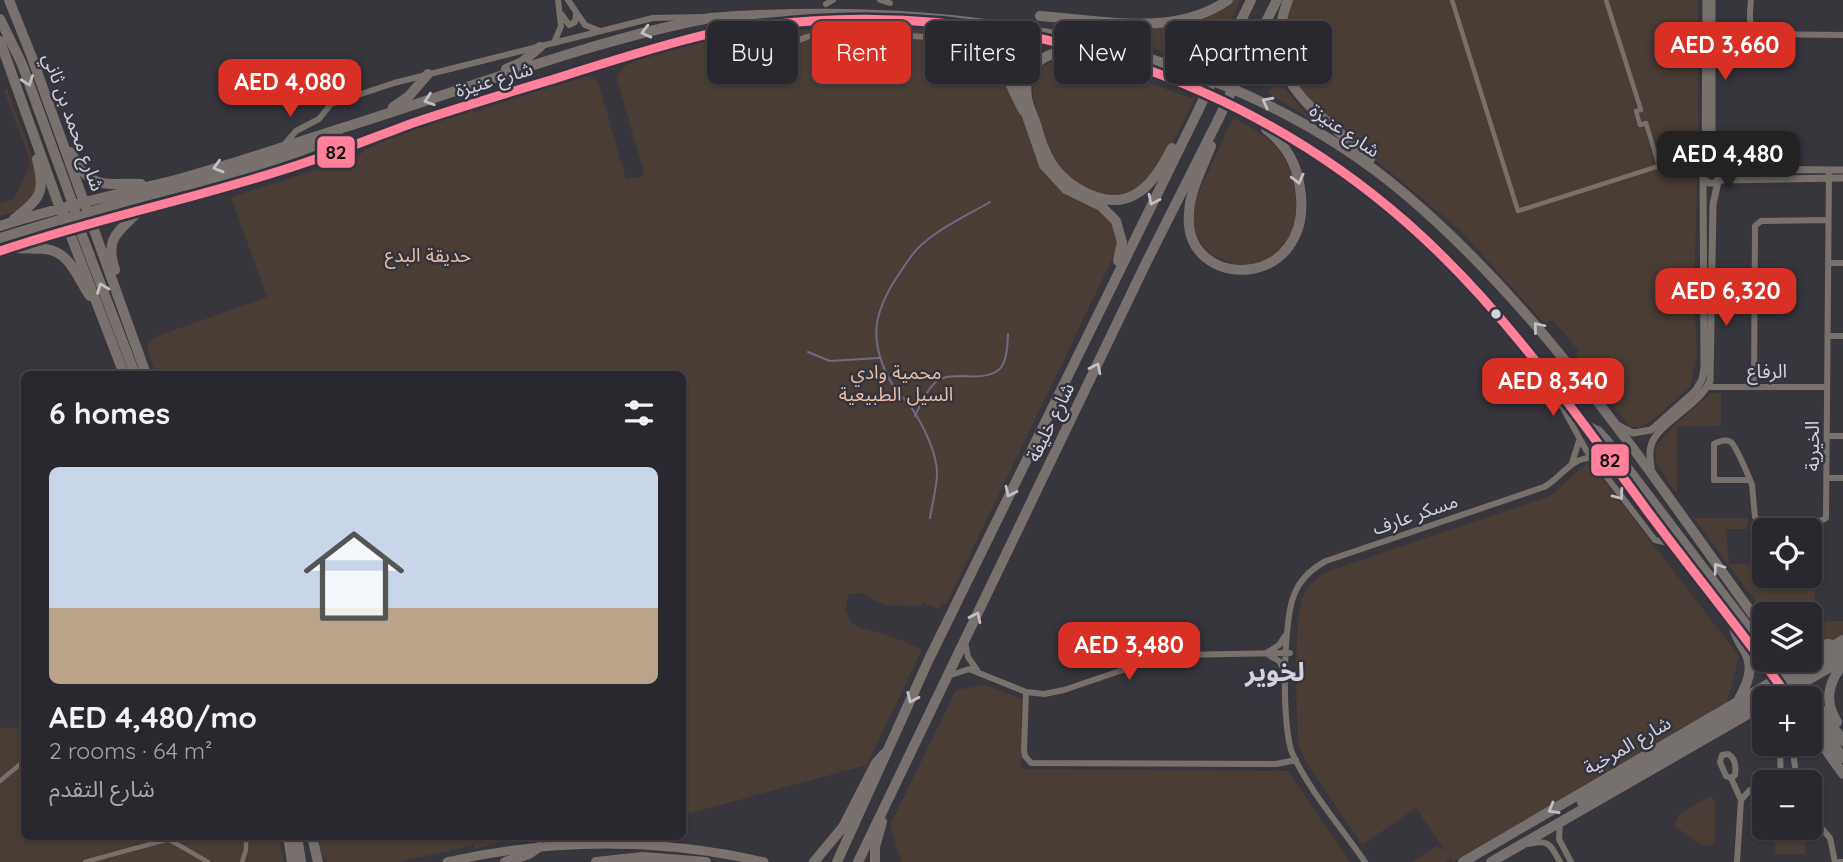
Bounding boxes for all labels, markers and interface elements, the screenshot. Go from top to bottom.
chip: Buy [707,21,798,84]
chip: Rent [812,21,911,84]
chip: Filters [925,21,1040,84]
chip: New [1054,21,1151,84]
chip: Apartment [1165,21,1332,84]
pin: AED 3,660 [1645,22,1805,82]
one-way arrow [640,24,652,38]
text: AED 3,660 [1671,30,1779,59]
street label: شارع محمد بن ثاني [35,50,110,195]
street label: شارع عنيزة [452,56,536,104]
pin: AED 4,080 [210,60,370,119]
text: AED 4,080 [234,67,346,96]
one-way arrow [20,74,34,87]
one-way arrow [423,92,435,107]
one-way arrow [1262,96,1274,110]
street label: شارع عنيزة [1304,98,1385,164]
pin: AED 4,480 [1648,132,1808,191]
line badge: 82 [316,135,356,169]
text: AED 4,480 [1673,139,1783,168]
text: 82 [325,140,347,164]
one-way arrow [213,159,225,173]
one-way arrow [1290,173,1304,185]
one-way arrow [1148,193,1162,205]
park label: حديقة البدع [385,243,471,269]
pin: AED 6,320 [1646,268,1806,328]
text: AED 6,320 [1671,276,1781,305]
one-way arrow [96,282,110,294]
unlabelled marker [1489,307,1503,321]
one-way arrow [1534,323,1546,336]
pin: AED 8,340 [1473,358,1633,418]
street label: الرفاع [1747,359,1787,385]
park label: محمية وادي السيل الطبيعية [839,360,953,406]
one-way arrow [1088,363,1102,375]
text: AED 8,340 [1498,366,1608,395]
street label: شارع خليفة [1021,379,1081,466]
text: 6 homes [49,394,170,432]
icon: filters [620,394,658,432]
street label: الخيرية [1800,421,1824,471]
line badge: 82 [1590,443,1630,477]
text: 82 [1599,448,1621,472]
one-way arrow [1005,485,1019,497]
one-way arrow [1611,487,1624,499]
street label: مسكر عارف [1369,488,1461,540]
icon: home [291,513,417,639]
map controls [1752,518,1822,840]
button: locate [1752,518,1822,588]
one-way arrow [1714,564,1726,576]
button: layers [1752,602,1822,672]
one-way arrow [967,612,981,624]
pin: AED 3,480 [1049,622,1209,682]
text: AED 3,480 [1074,630,1184,659]
district label: لخوير [1244,655,1305,688]
button: + [1752,686,1822,756]
one-way arrow [907,691,921,703]
text: AED 4,480/mo [49,698,257,736]
street label: شارع المرخية [1579,710,1676,781]
text: 2 rooms · 64 m² [49,736,212,765]
button: − [1752,770,1822,840]
text: شارع التقدم [49,774,155,803]
one-way arrow [1548,801,1561,814]

